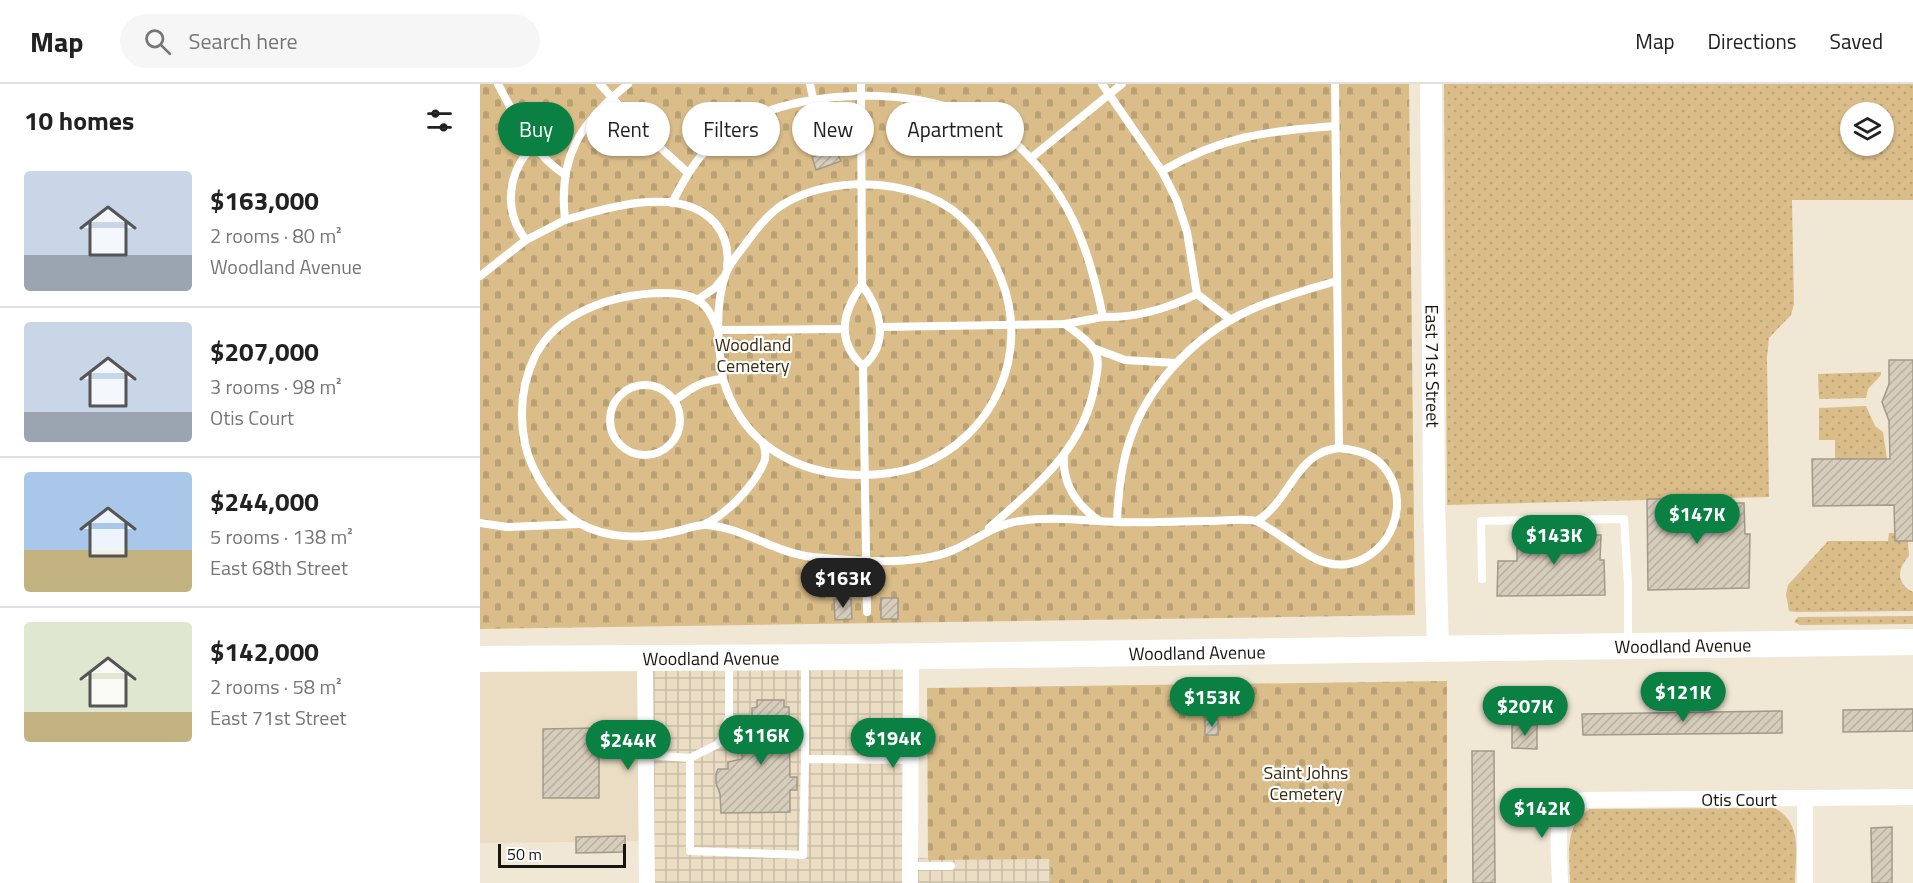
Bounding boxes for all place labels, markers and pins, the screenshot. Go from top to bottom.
pin: $147K [1655,494,1739,545]
pin: $143K [1512,515,1596,566]
pin: $163K [801,558,885,609]
pin: $121K [1641,672,1725,723]
pin: $153K [1170,677,1254,728]
pin: $207K [1483,686,1567,737]
pin: $116K [719,715,803,766]
pin: $194K [851,718,935,769]
pin: $244K [586,720,670,771]
pin: $142K [1500,788,1584,839]

